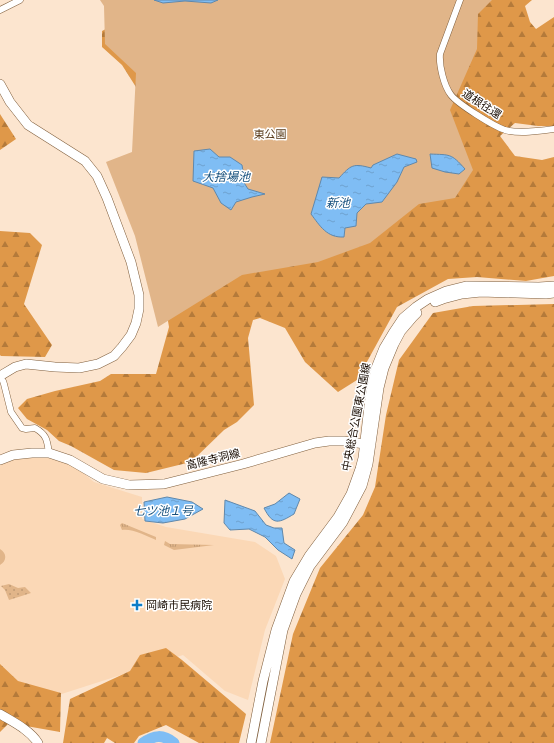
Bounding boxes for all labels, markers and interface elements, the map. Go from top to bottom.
street label: 道根往還 [460,86,504,122]
park label: 東公園 [254,127,287,141]
water label: 大捨場池 [202,169,251,184]
water label: 新池 [326,195,351,210]
street label: 中央総合公園東公園線 [339,362,373,472]
street label: 高隆寺洞線 [185,446,241,472]
water label: 七ツ池１号 [133,503,194,518]
place label: 岡崎市民病院 [146,598,212,612]
marker: 岡崎市民病院 [131,599,143,611]

